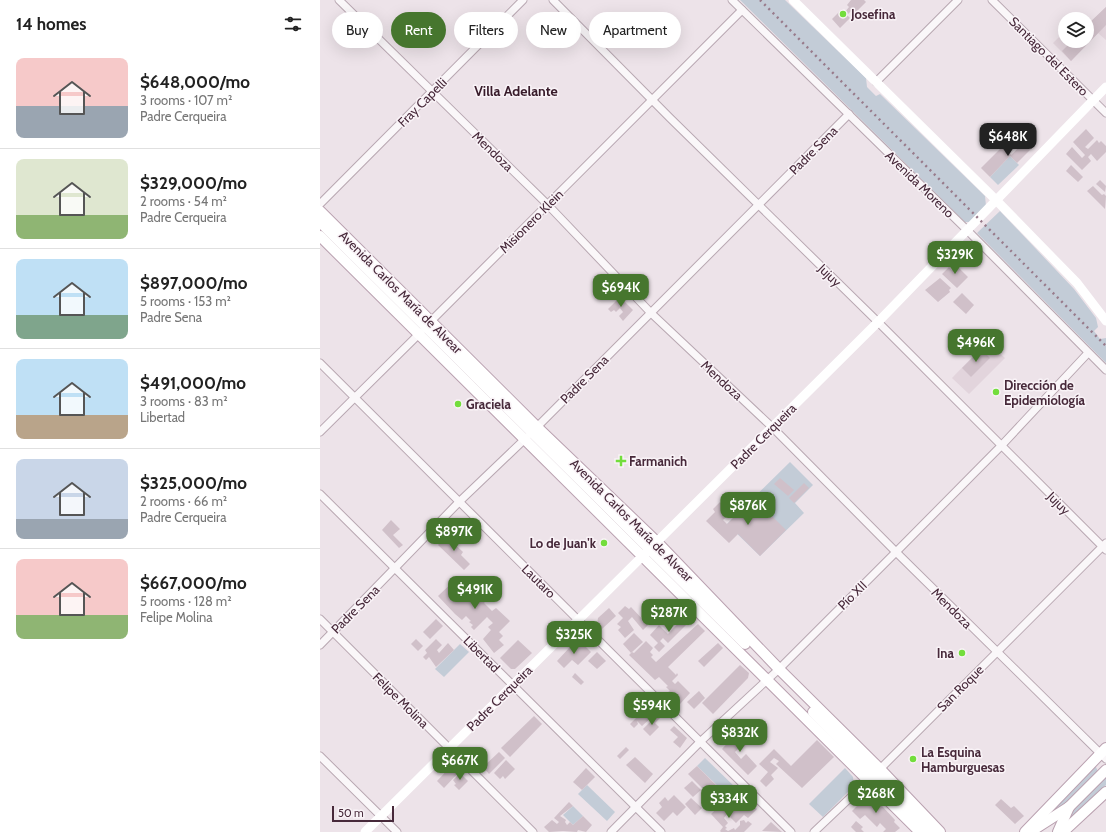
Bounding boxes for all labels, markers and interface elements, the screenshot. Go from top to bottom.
place label: Josefina [850,6,896,22]
marker: Josefina [838,9,848,19]
chip: Buy [332,12,383,48]
chip: Rent [391,12,446,48]
chip: Filters [454,12,518,48]
chip: New [526,12,581,48]
chip: Apartment [589,12,681,48]
map controls [1058,12,1094,48]
button: layers [1058,12,1094,48]
icon: filters [282,13,304,35]
street label: Santiago del Estero [1006,13,1092,99]
text: 14 homes [16,14,86,34]
text: $648,000/mo [140,72,250,92]
icon: home [48,74,96,122]
street label: Fray Capelli [394,74,450,130]
district label: Villa Adelante [474,82,558,100]
text: 3 rooms · 107 m² [140,92,232,108]
text: Padre Cerqueira [140,108,226,124]
street label: Padre Sena [785,122,841,178]
pin: $648K [980,123,1036,157]
street label: Mendoza [469,128,517,175]
text: $648K [989,128,1027,144]
street label: Avenida Moreno [882,147,958,221]
text: $329,000/mo [140,173,247,193]
icon: home [48,175,96,223]
street label: Misionero Klein [496,186,566,256]
text: 2 rooms · 54 m² [140,193,227,209]
text: Padre Cerqueira [140,209,226,225]
street label: Avenida Carlos María de Alvear [336,227,466,357]
pin: $329K [927,241,983,275]
text: $329K [937,246,973,262]
street label: Jujuy [814,259,845,291]
text: $897,000/mo [140,273,247,293]
pin: $694K [593,274,649,308]
icon: home [48,275,96,323]
text: $694K [602,279,640,295]
text: 5 rooms · 153 m² [140,293,231,309]
text: Padre Sena [140,309,202,325]
pin: $496K [948,329,1004,363]
text: $496K [957,334,995,350]
street label: Padre Sena [556,351,612,407]
street label: Mendoza [698,357,747,404]
text: $491,000/mo [140,373,246,393]
icon: home [48,375,96,423]
place label: Dirección de Epidemiología [1004,377,1086,408]
marker: Dirección de Epidemiología [991,387,1001,397]
text: 3 rooms · 83 m² [140,393,227,409]
place label: Graciela [466,396,511,412]
marker: Graciela [453,399,463,409]
street label: Padre Cerqueira [727,399,800,472]
text: Libertad [140,409,185,425]
place label: Farmanich [629,453,687,469]
street label: Avenida Carlos María de Alvear [567,455,697,585]
marker: Farmanich [616,456,626,466]
text: $325,000/mo [140,473,247,493]
icon: home [48,475,96,523]
street label: Jujuy [1043,487,1074,519]
pin: $876K [720,492,776,526]
text: 2 rooms · 66 m² [140,493,227,509]
text: $876K [729,497,767,513]
text: Padre Cerqueira [140,509,226,525]
pin: $897K [426,518,482,552]
text: $897K [435,523,473,539]
place label: Lo de Juan'k [529,535,597,551]
marker: Lo de Juan'k [599,538,609,548]
street label: Lautaro [519,561,559,601]
text: $667,000/mo [140,573,247,593]
icon: home [48,575,96,623]
pin: $491K [447,576,503,610]
street label: Pío XII [834,577,870,613]
street label: Padre Sena [327,581,383,637]
text: $491K [457,581,493,597]
street label: Mendoza [928,584,976,632]
text: 5 rooms · 128 m² [140,593,232,609]
pin: $287K [641,599,697,633]
text: $287K [650,604,688,620]
text: Felipe Molina [140,609,212,625]
pin: $325K [546,621,602,655]
text: $325K [556,626,592,642]
street label: Libertad [460,632,504,676]
place label: Ina [937,645,955,661]
marker: Ina [957,648,967,658]
street label: Padre Cerqueira [463,661,536,734]
street label: San Roque [933,661,987,715]
street label: Felipe Molina [370,669,433,732]
pin: $594K [624,692,680,726]
text: $594K [633,697,671,713]
pin: $832K [712,719,768,753]
text: $832K [721,724,759,740]
place label: La Esquina Hamburguesas [921,744,1005,775]
pin: $667K [432,747,488,781]
text: $667K [442,752,478,768]
marker: La Esquina Hamburguesas [908,754,918,764]
pin: $268K [848,780,904,814]
pin: $334K [701,785,757,819]
text: $268K [857,785,895,801]
text: $334K [710,790,748,806]
scale bar [332,804,394,823]
text: 50 m [338,806,364,820]

